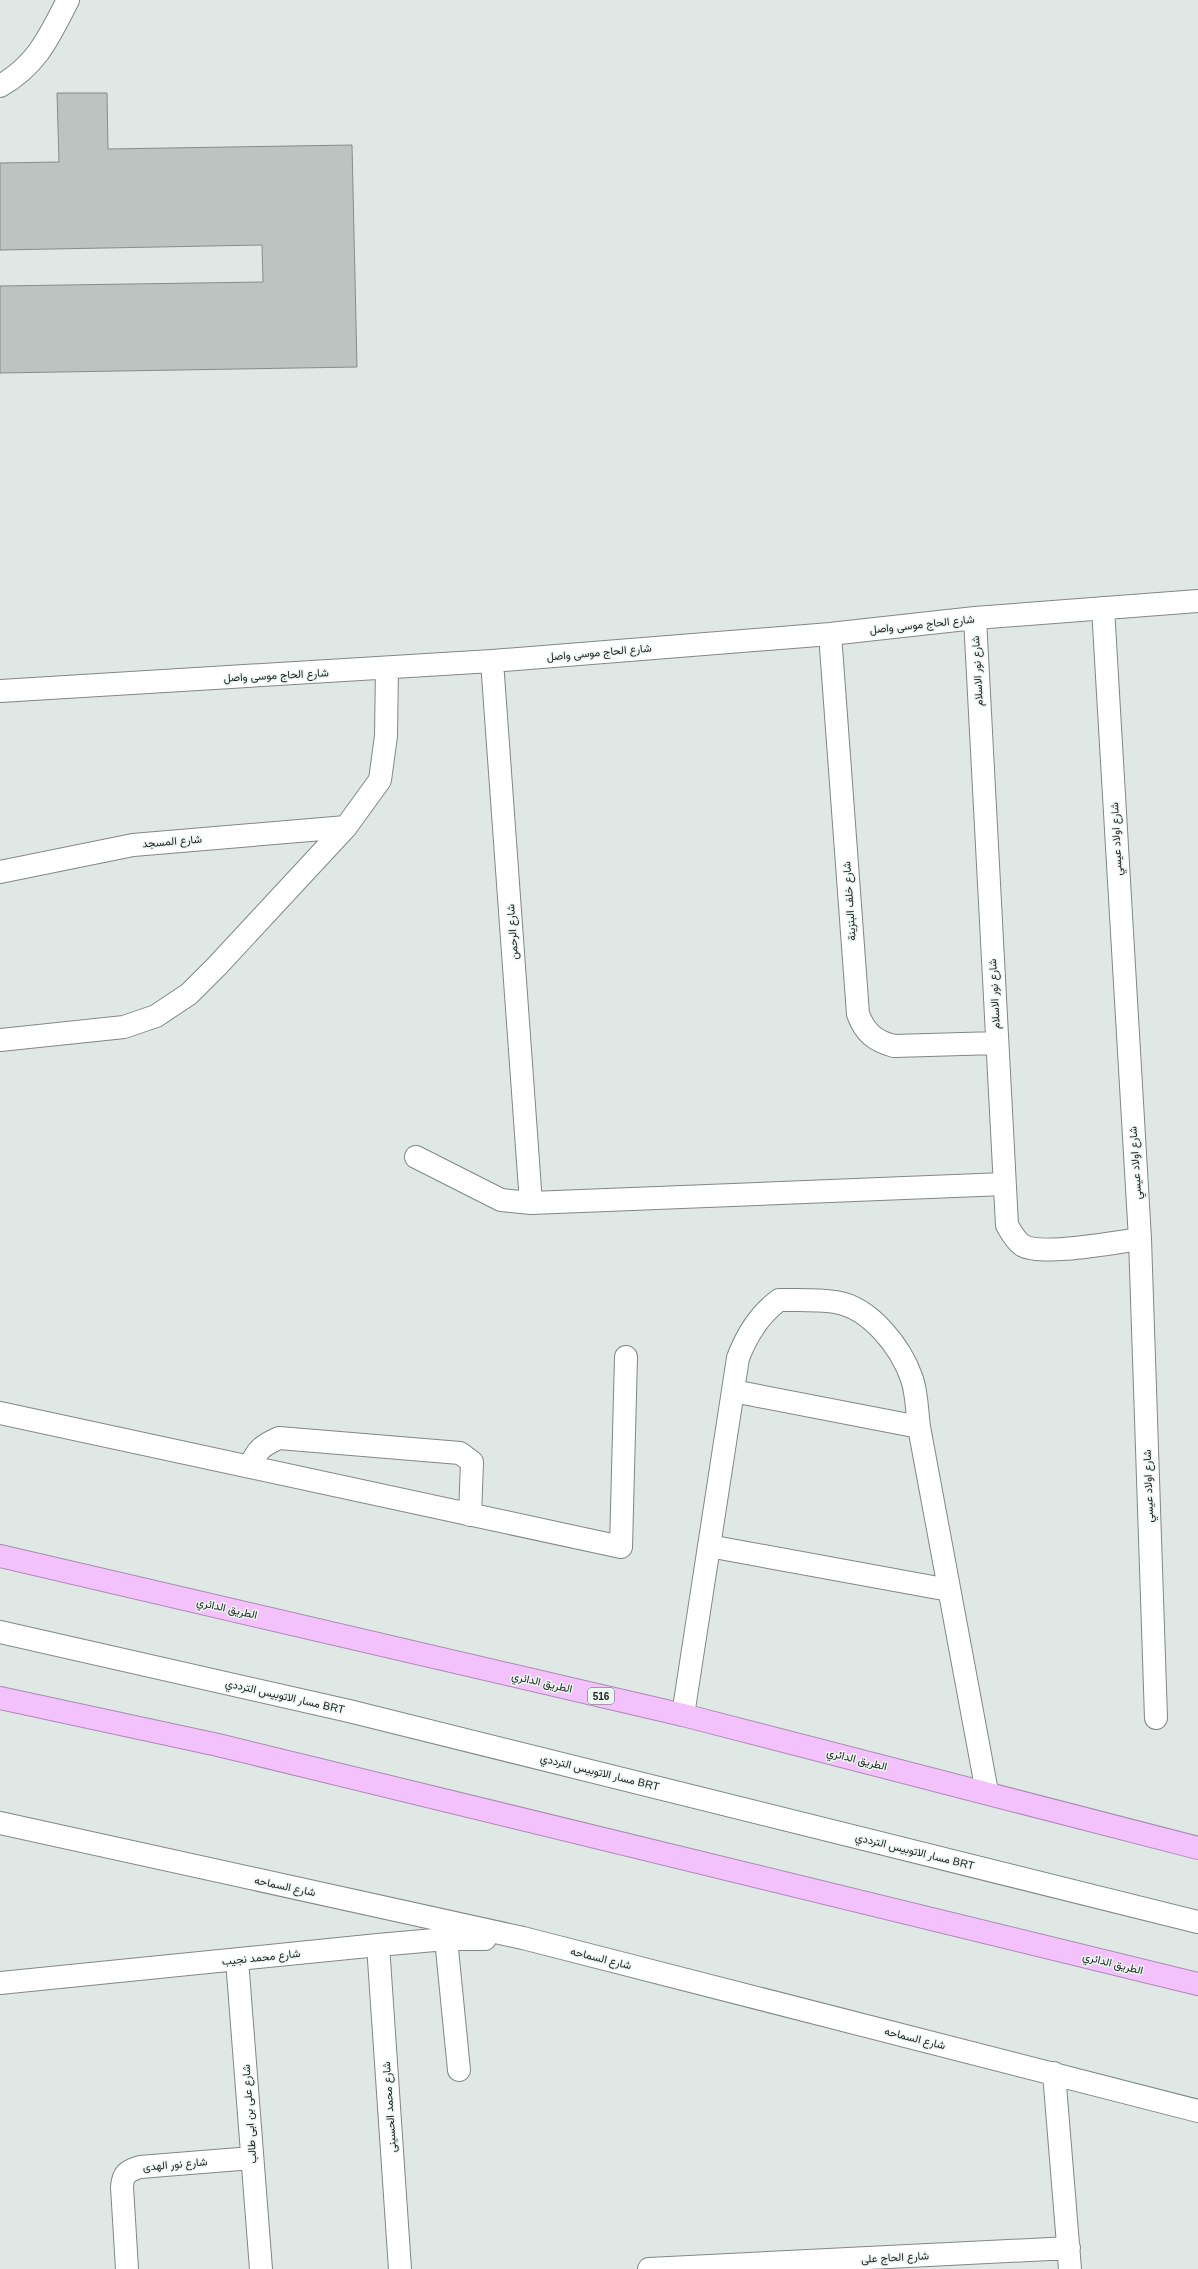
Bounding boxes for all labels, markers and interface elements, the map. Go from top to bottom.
street label: شارع الحاج موسى واصل [869,612,976,637]
street label: شارع نور الاسلام [969,635,987,707]
street label: شارع الحاج موسى واصل [546,641,652,665]
street label: شارع الحاج موسى واصل [223,666,329,686]
street label: شارع اولاد عيسي [1108,802,1128,876]
street label: شارع المسجد [142,832,203,852]
street label: شارع خلف البنزينة [840,860,860,941]
street label: شارع الرحمن [504,903,522,960]
street label: شارع نور الاسلام [986,958,1004,1030]
street label: شارع اولاد عيسي [1126,1125,1148,1200]
street label: شارع اولاد عيسي [1141,1449,1159,1523]
street label: الطريق الدائري [195,1595,258,1625]
street label: الطريق الدائري [510,1669,573,1699]
street label: مسار الاتوبيس الترددي BRT [223,1676,346,1720]
road number: 516 [588,1688,614,1704]
street label: الطريق الدائري [825,1746,888,1776]
street label: مسار الاتوبيس الترددي BRT [538,1751,661,1797]
street label: مسار الاتوبيس الترددي BRT [853,1830,976,1876]
street label: شارع السماحه [253,1874,317,1900]
street label: شارع السماحه [569,1945,633,1973]
street label: شارع محمد نجيب [221,1947,301,1969]
street label: الطريق الدائري [1081,1950,1144,1980]
street label: شارع السماحه [883,2025,947,2053]
street label: شارع محمد الحسينى [380,2061,400,2153]
street label: شارع على بن ابى طالب [240,2064,260,2164]
street label: شارع نور الهدى [142,2155,208,2175]
street label: شارع الحاج على [861,2249,930,2267]

